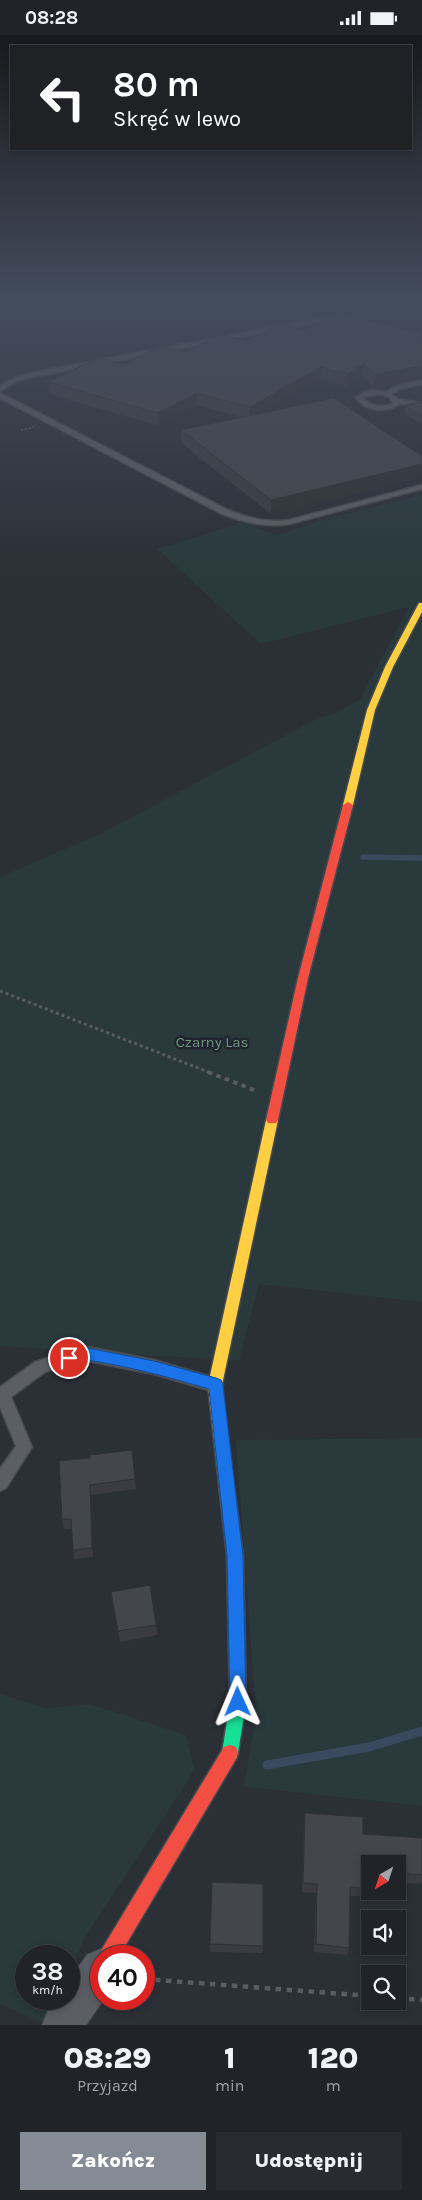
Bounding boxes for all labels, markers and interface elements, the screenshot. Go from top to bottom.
text: 08:28 [25,7,78,29]
text: 80 m [113,64,200,105]
icon: left [30,65,95,130]
text: Skręć w lewo [113,106,241,132]
park label: Czarny Las [176,1033,248,1051]
pin [48,1337,90,1379]
icon: arrive [55,1344,83,1372]
position arrow [211,1675,263,1727]
north arrow [361,1855,406,1900]
map controls [361,1855,406,2010]
button: sound [361,1910,406,1955]
speed limit sign: 40 [90,1945,155,2010]
text: 38 [32,1957,63,1986]
button: search [361,1965,406,2010]
text: km/h [32,1983,63,1997]
text: 08:29 [63,2040,152,2076]
text: 1 [224,2040,235,2076]
text: 120 [308,2040,359,2076]
text: Przyjazd [77,2076,138,2095]
text: min [215,2076,244,2095]
text: m [326,2076,341,2095]
button: Zakończ [20,2132,206,2190]
button: Udostępnij [216,2132,402,2190]

